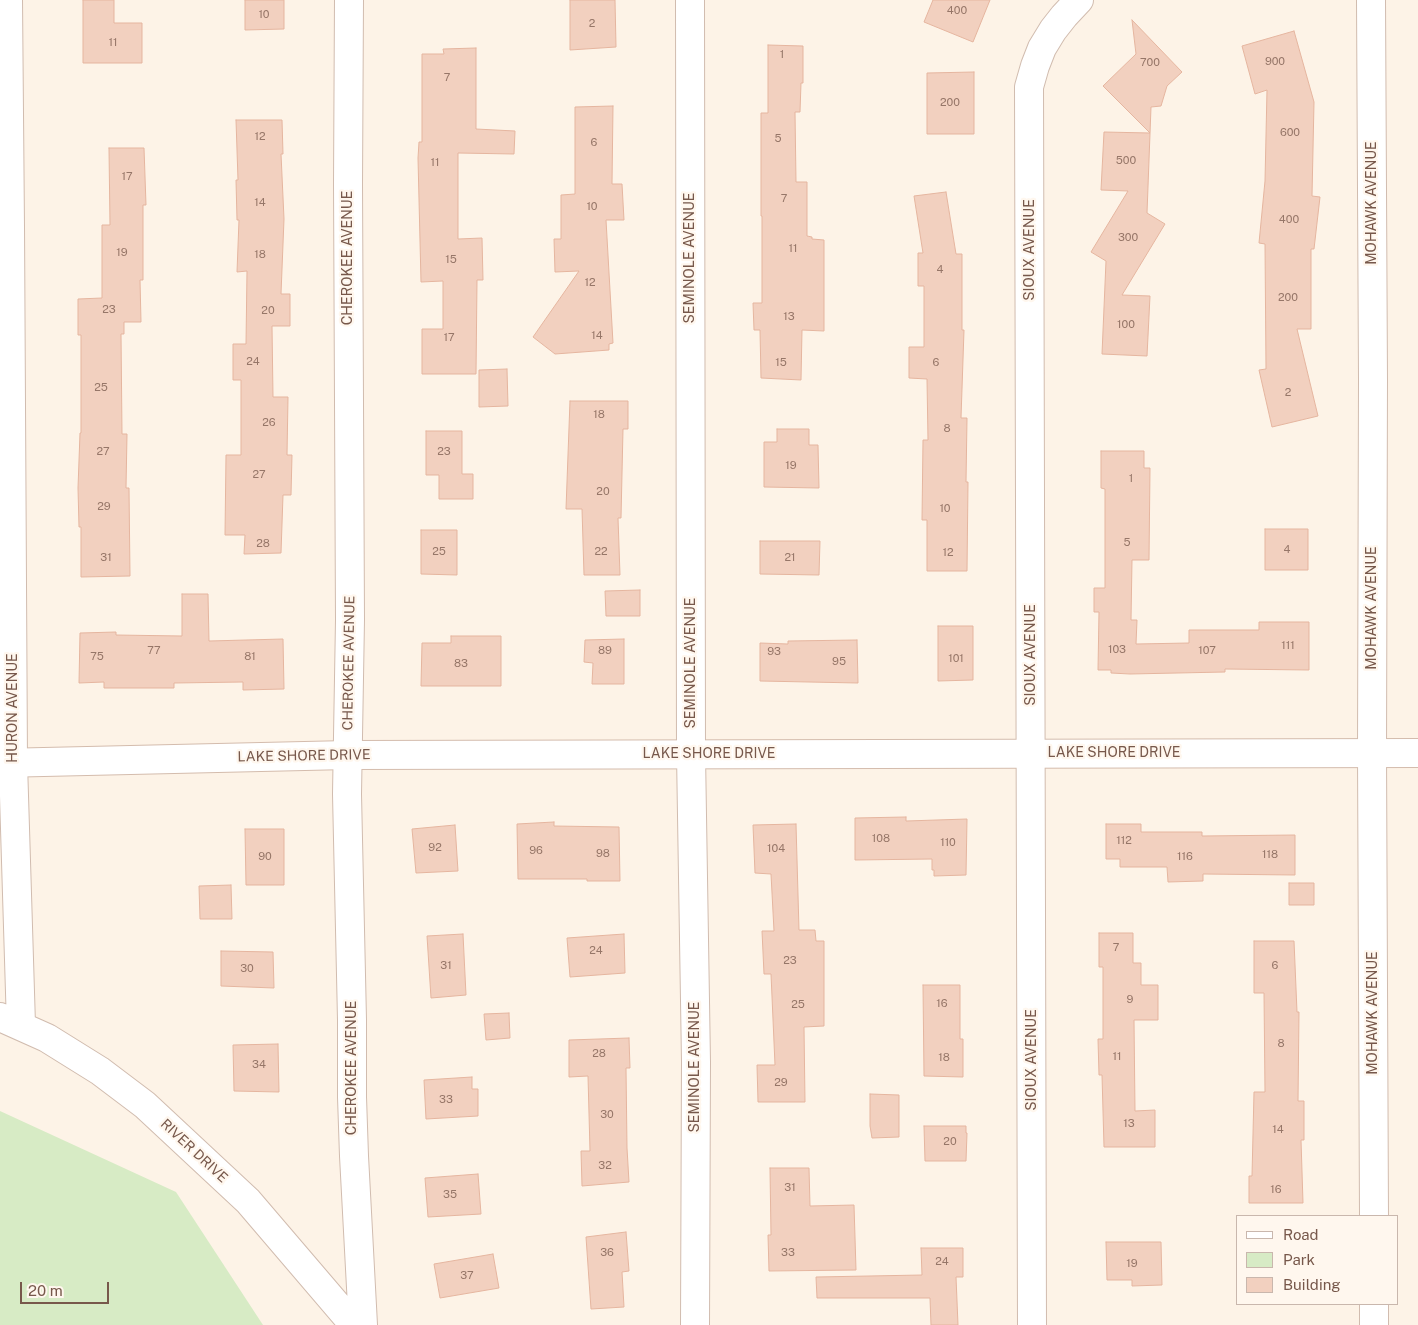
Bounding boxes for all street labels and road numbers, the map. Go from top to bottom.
street label: MOHAWK AVENUE [1364,141,1380,265]
street label: CHEROKEE AVENUE [340,191,356,325]
street label: SEMINOLE AVENUE [682,193,698,323]
street label: SIOUX AVENUE [1022,199,1038,301]
street label: MOHAWK AVENUE [1364,546,1380,670]
street label: CHEROKEE AVENUE [339,596,359,730]
street label: SEMINOLE AVENUE [683,598,699,728]
street label: SIOUX AVENUE [1023,604,1039,706]
street label: HURON AVENUE [5,653,21,763]
street label: LAKE SHORE DRIVE [1047,745,1181,761]
street label: LAKE SHORE DRIVE [237,746,371,766]
street label: LAKE SHORE DRIVE [642,746,776,762]
street label: MOHAWK AVENUE [1365,951,1381,1075]
street label: CHEROKEE AVENUE [344,1001,360,1135]
street label: SEMINOLE AVENUE [687,1002,703,1132]
street label: SIOUX AVENUE [1024,1009,1040,1111]
street label: RIVER DRIVE [157,1116,231,1186]

